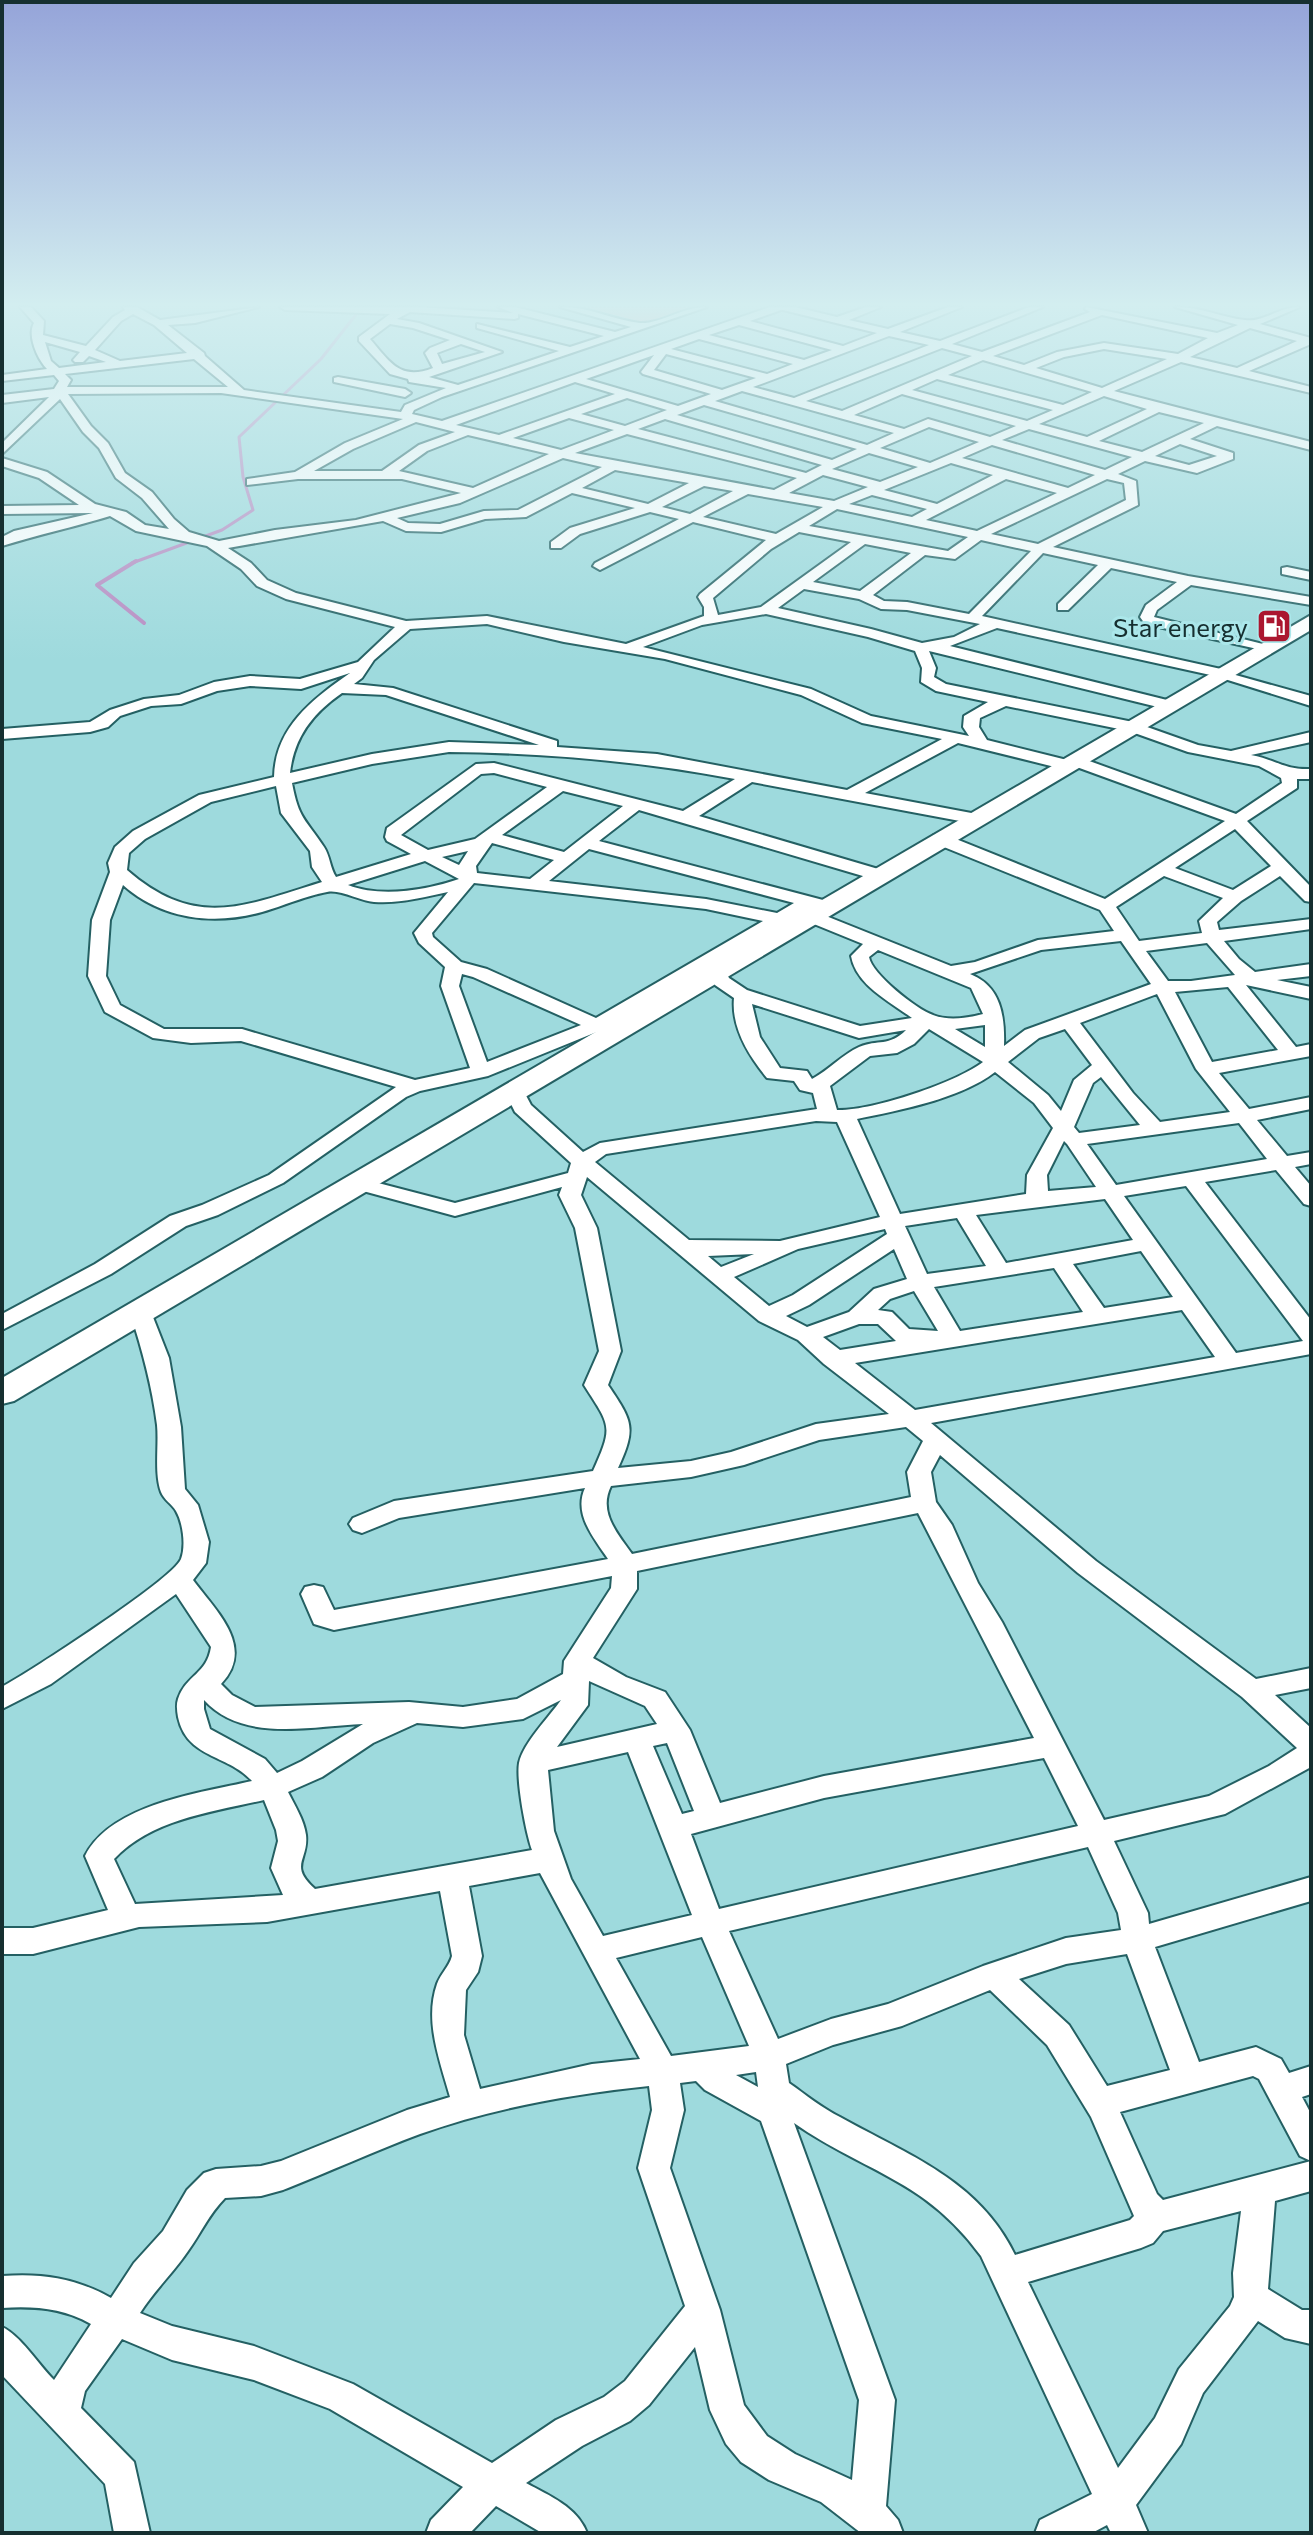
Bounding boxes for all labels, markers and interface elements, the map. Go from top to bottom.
fuel station icon: Star energy [1255,607,1293,645]
place label: Star energy [1113,611,1248,642]

